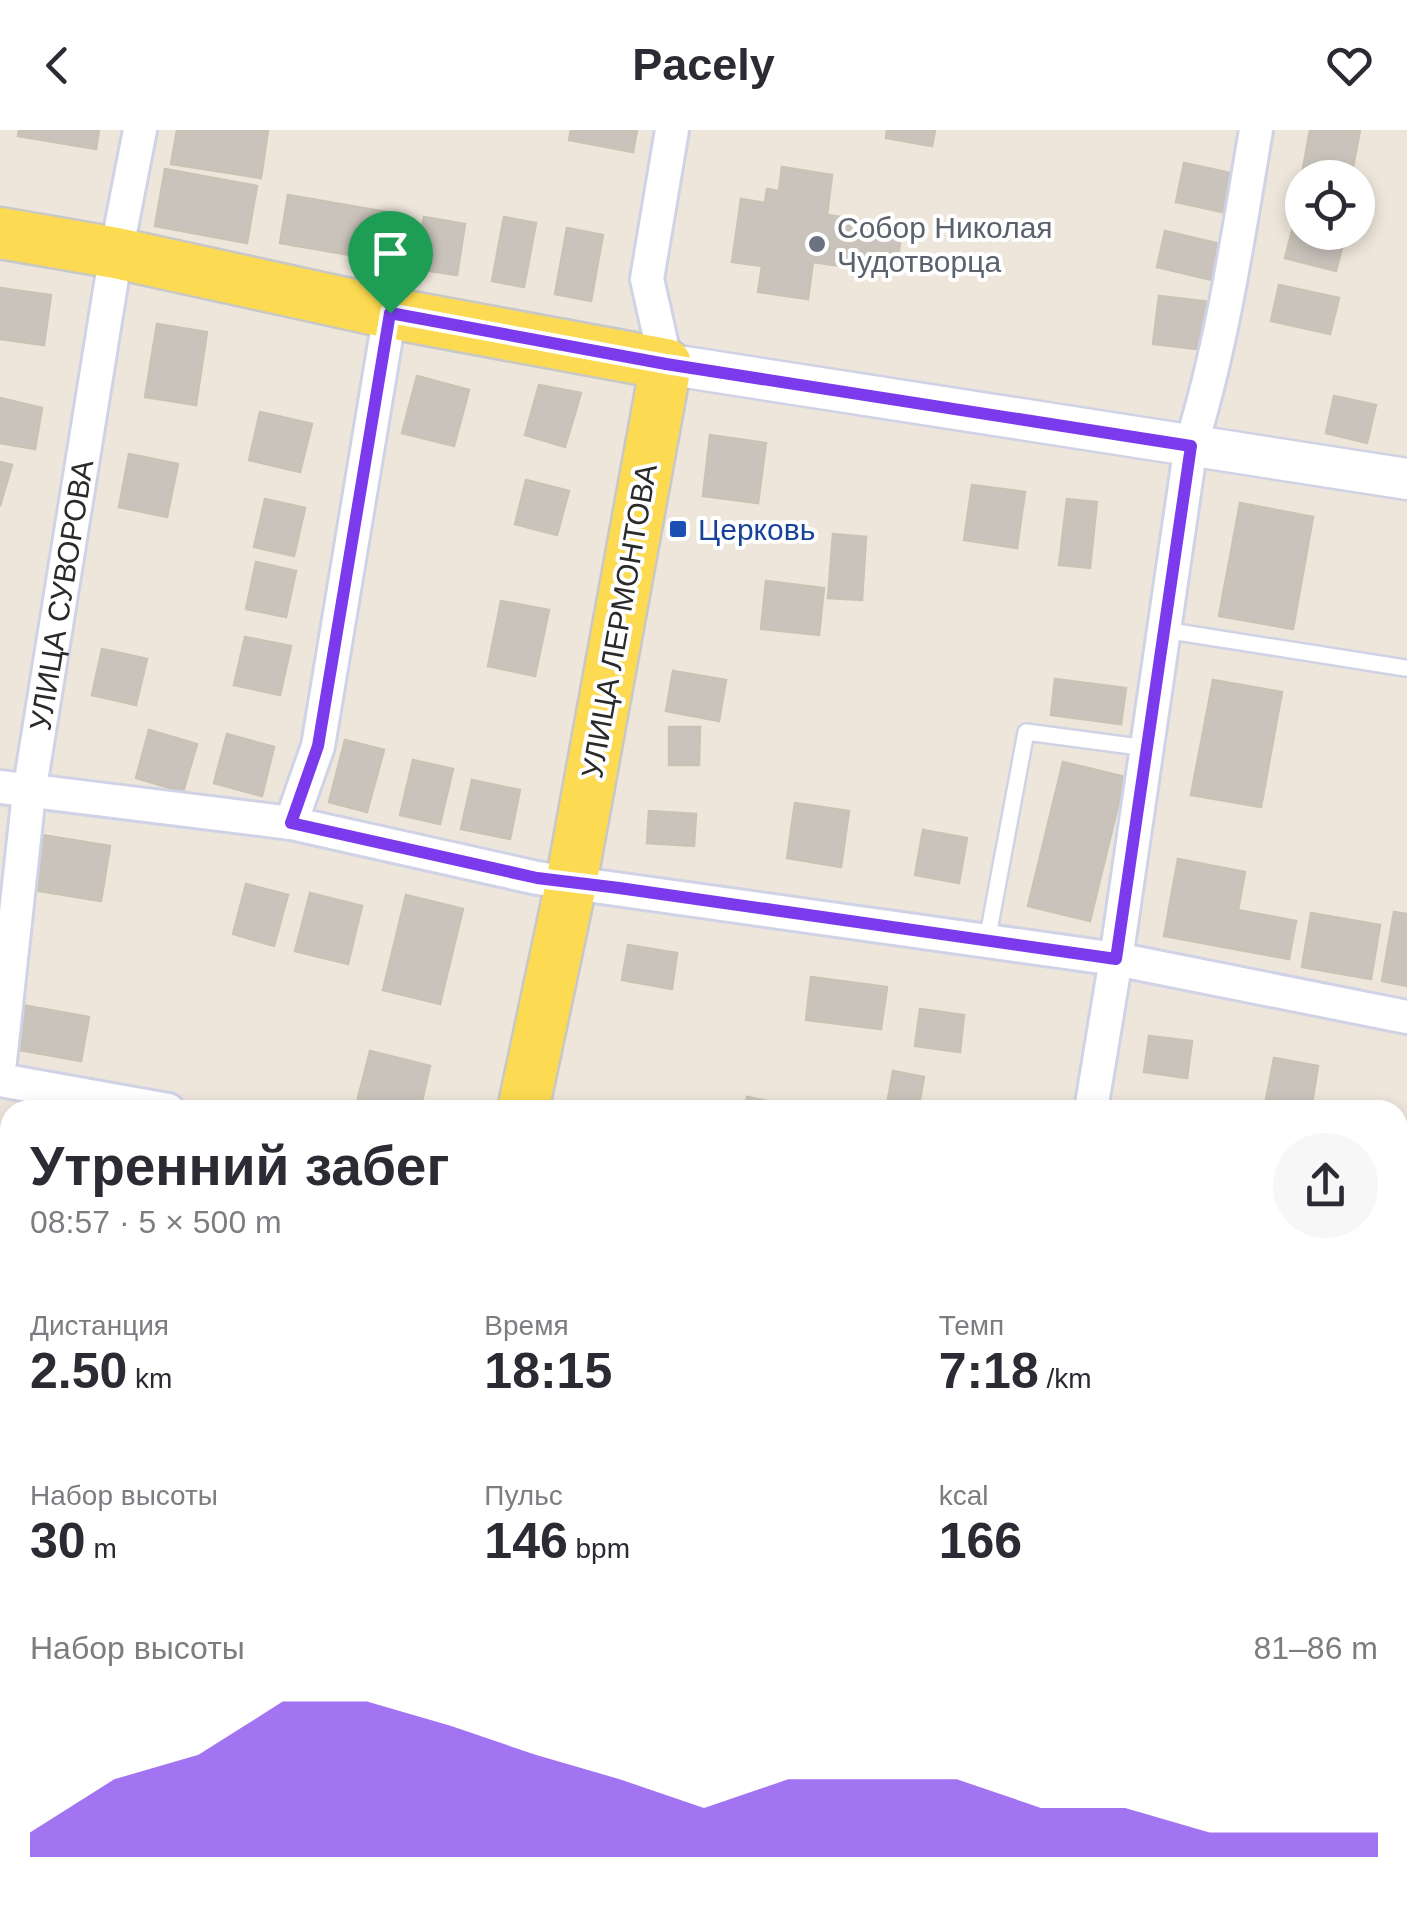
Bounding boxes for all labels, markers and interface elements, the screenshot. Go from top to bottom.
icon: back [30,38,85,93]
icon: heart [1322,38,1377,93]
text: Pacely [632,39,775,90]
map controls [1285,160,1375,250]
button: locate [1285,160,1375,250]
pin [348,211,433,314]
place label: Собор Николая Чудотворца [837,211,1053,278]
icon: arrive [363,226,418,281]
marker: Собор Николая Чудотворца [806,233,828,255]
street label: УЛИЦА СУВОРОВА [23,457,99,733]
street label: УЛИЦА ЛЕРМОНТОВА [575,461,663,781]
place label: Церковь [698,513,815,546]
marker: Церковь [667,518,689,540]
button: share [1273,1133,1378,1238]
text: Утренний забег [30,1135,449,1197]
text: 08:57 · 5 × 500 m [30,1204,282,1240]
text: Дистанция [30,1310,169,1341]
text: Время [484,1310,569,1341]
text: Темп [939,1310,1004,1341]
text: 2.50 [30,1343,127,1399]
text: 18:15 [484,1343,612,1399]
text: 7:18 [939,1343,1039,1399]
text: km [127,1363,172,1394]
text: /km [1039,1363,1092,1394]
text: Набор высоты [30,1480,218,1511]
text: Пульс [484,1480,563,1511]
text: kcal [939,1480,988,1511]
text: 30 [30,1513,86,1569]
text: 146 [484,1513,568,1569]
text: 166 [939,1513,1022,1569]
text: m [86,1533,117,1564]
text: bpm [568,1533,630,1564]
text: Набор высоты [30,1630,245,1666]
text: 81–86 m [1253,1630,1378,1666]

